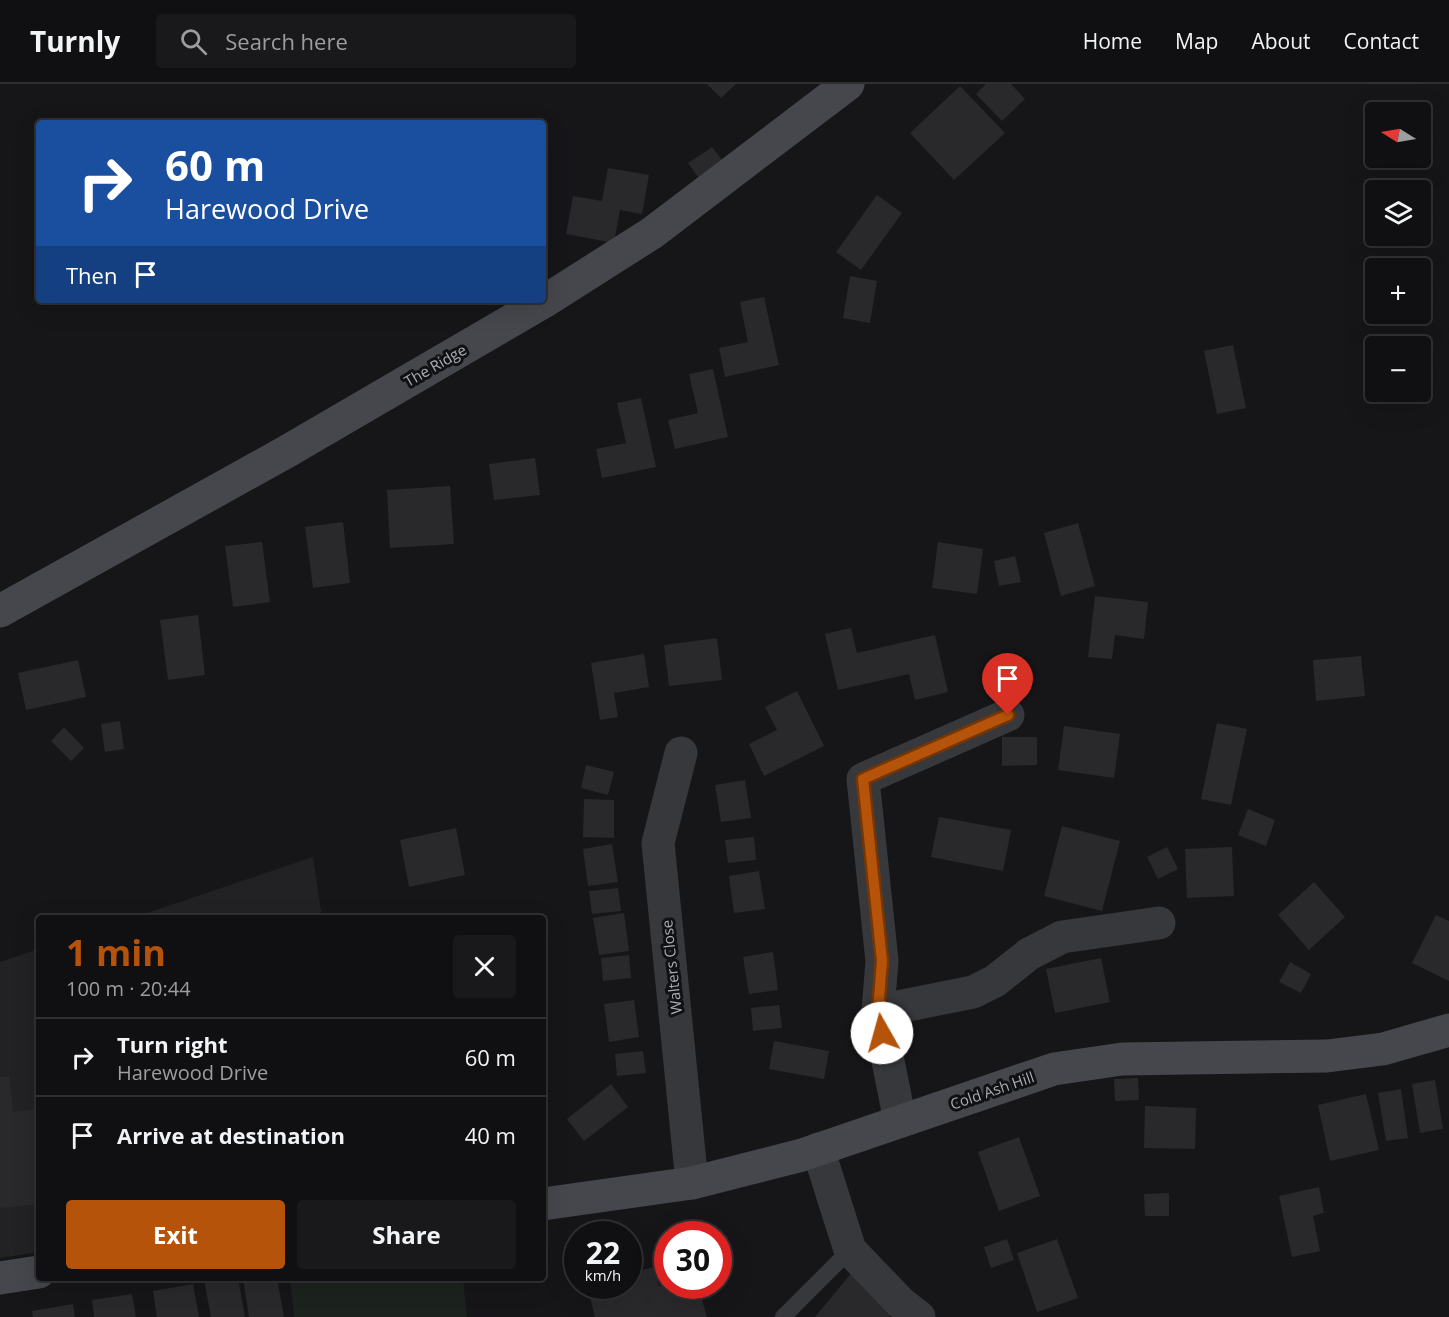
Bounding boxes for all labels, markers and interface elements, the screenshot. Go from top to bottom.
search box [156,14,576,68]
text: Turnly [30,22,120,60]
icon: search [177,25,210,58]
text: Search here [225,26,348,56]
text: Home [1083,27,1142,55]
text: Map [1175,27,1218,55]
text: About [1251,27,1311,55]
text: Contact [1344,27,1419,55]
north arrow [1365,102,1431,168]
map controls [1365,102,1431,402]
text: 60 m [165,136,265,193]
icon: right [66,144,144,222]
button: layers [1365,180,1431,246]
text: Harewood Drive [165,190,369,227]
icon: arrive [129,258,162,291]
button: + [1365,258,1431,324]
text: Then [66,260,117,290]
button: − [1365,336,1431,402]
street label: The Ridge [400,339,470,391]
pin [982,653,1033,715]
icon: arrive [991,662,1024,695]
street label: Walters Close [656,919,686,1015]
text: 1 min [66,928,166,977]
button: close [453,935,516,998]
text: 100 m · 20:44 [66,975,191,1002]
position arrow [850,1001,914,1065]
text: Turn right [117,1029,228,1059]
icon: right [66,1041,99,1074]
text: 60 m [465,1042,516,1072]
text: Harewood Drive [117,1059,268,1086]
street label: Cold Ash Hill [947,1066,1037,1114]
icon: arrive [66,1119,99,1152]
text: Arrive at destination [117,1120,345,1150]
text: 40 m [465,1120,516,1150]
button: Exit [66,1200,285,1269]
button: Share [297,1200,516,1269]
speed limit sign: 30 [654,1221,732,1299]
text: 22 [586,1232,620,1273]
text: km/h [585,1265,621,1285]

